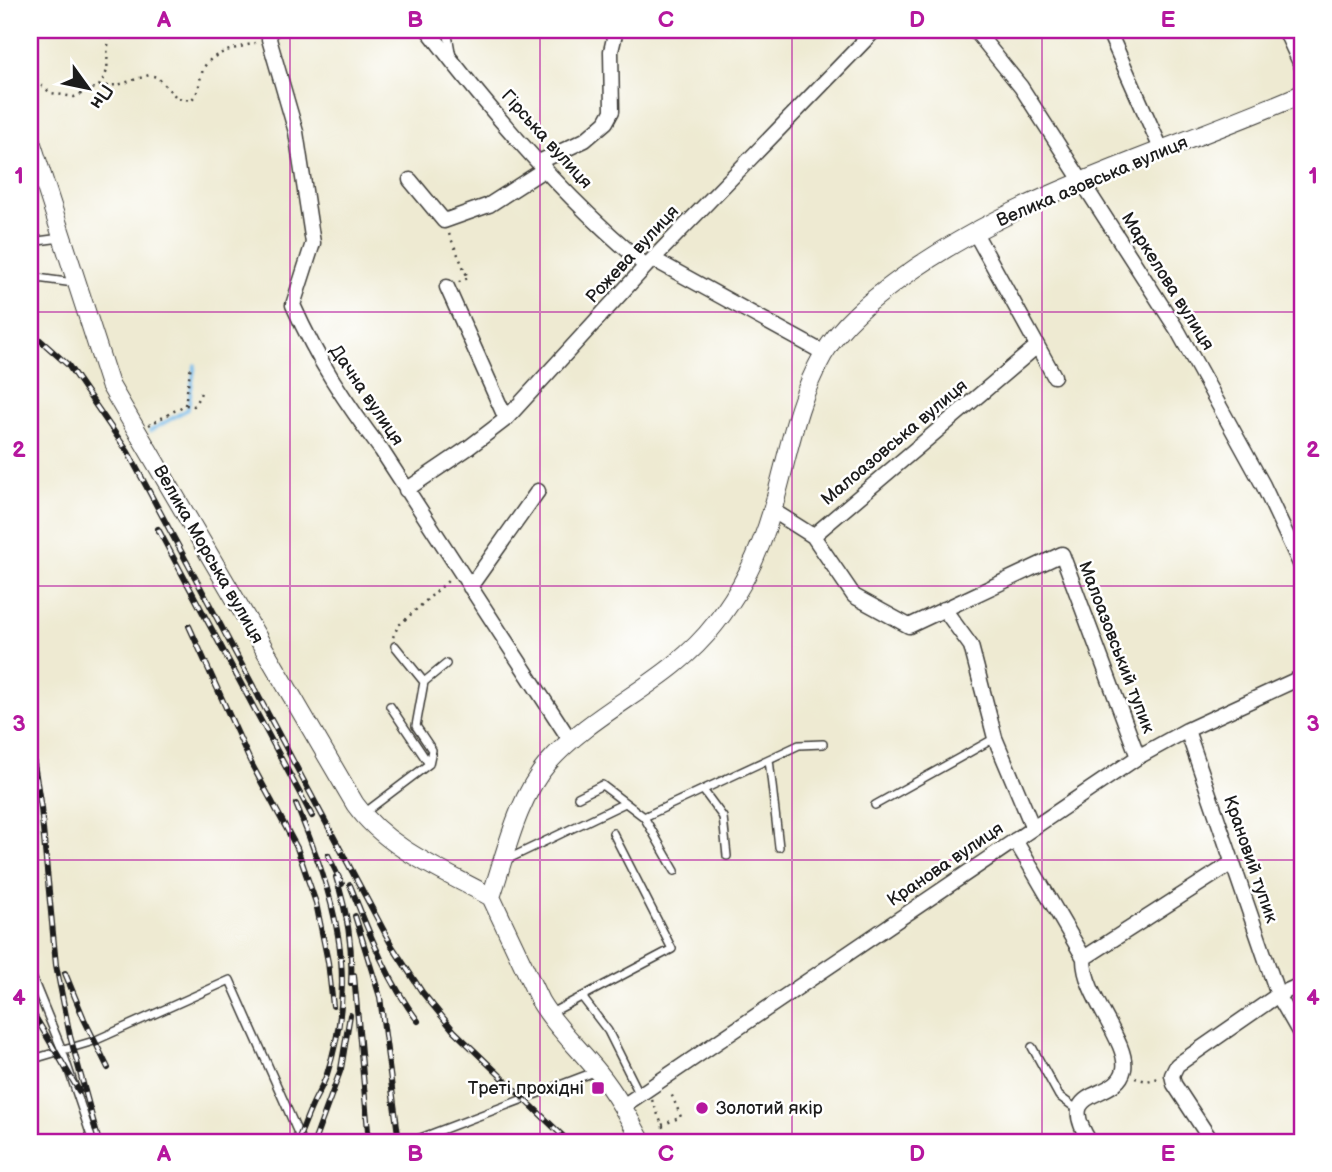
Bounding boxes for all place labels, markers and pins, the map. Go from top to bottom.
place label: Треті прохідні [468,1078,584,1099]
marker: Треті прохідні [590,1080,606,1096]
place label: Золотий якір [716,1098,823,1119]
marker: Золотий якір [694,1100,710,1116]

